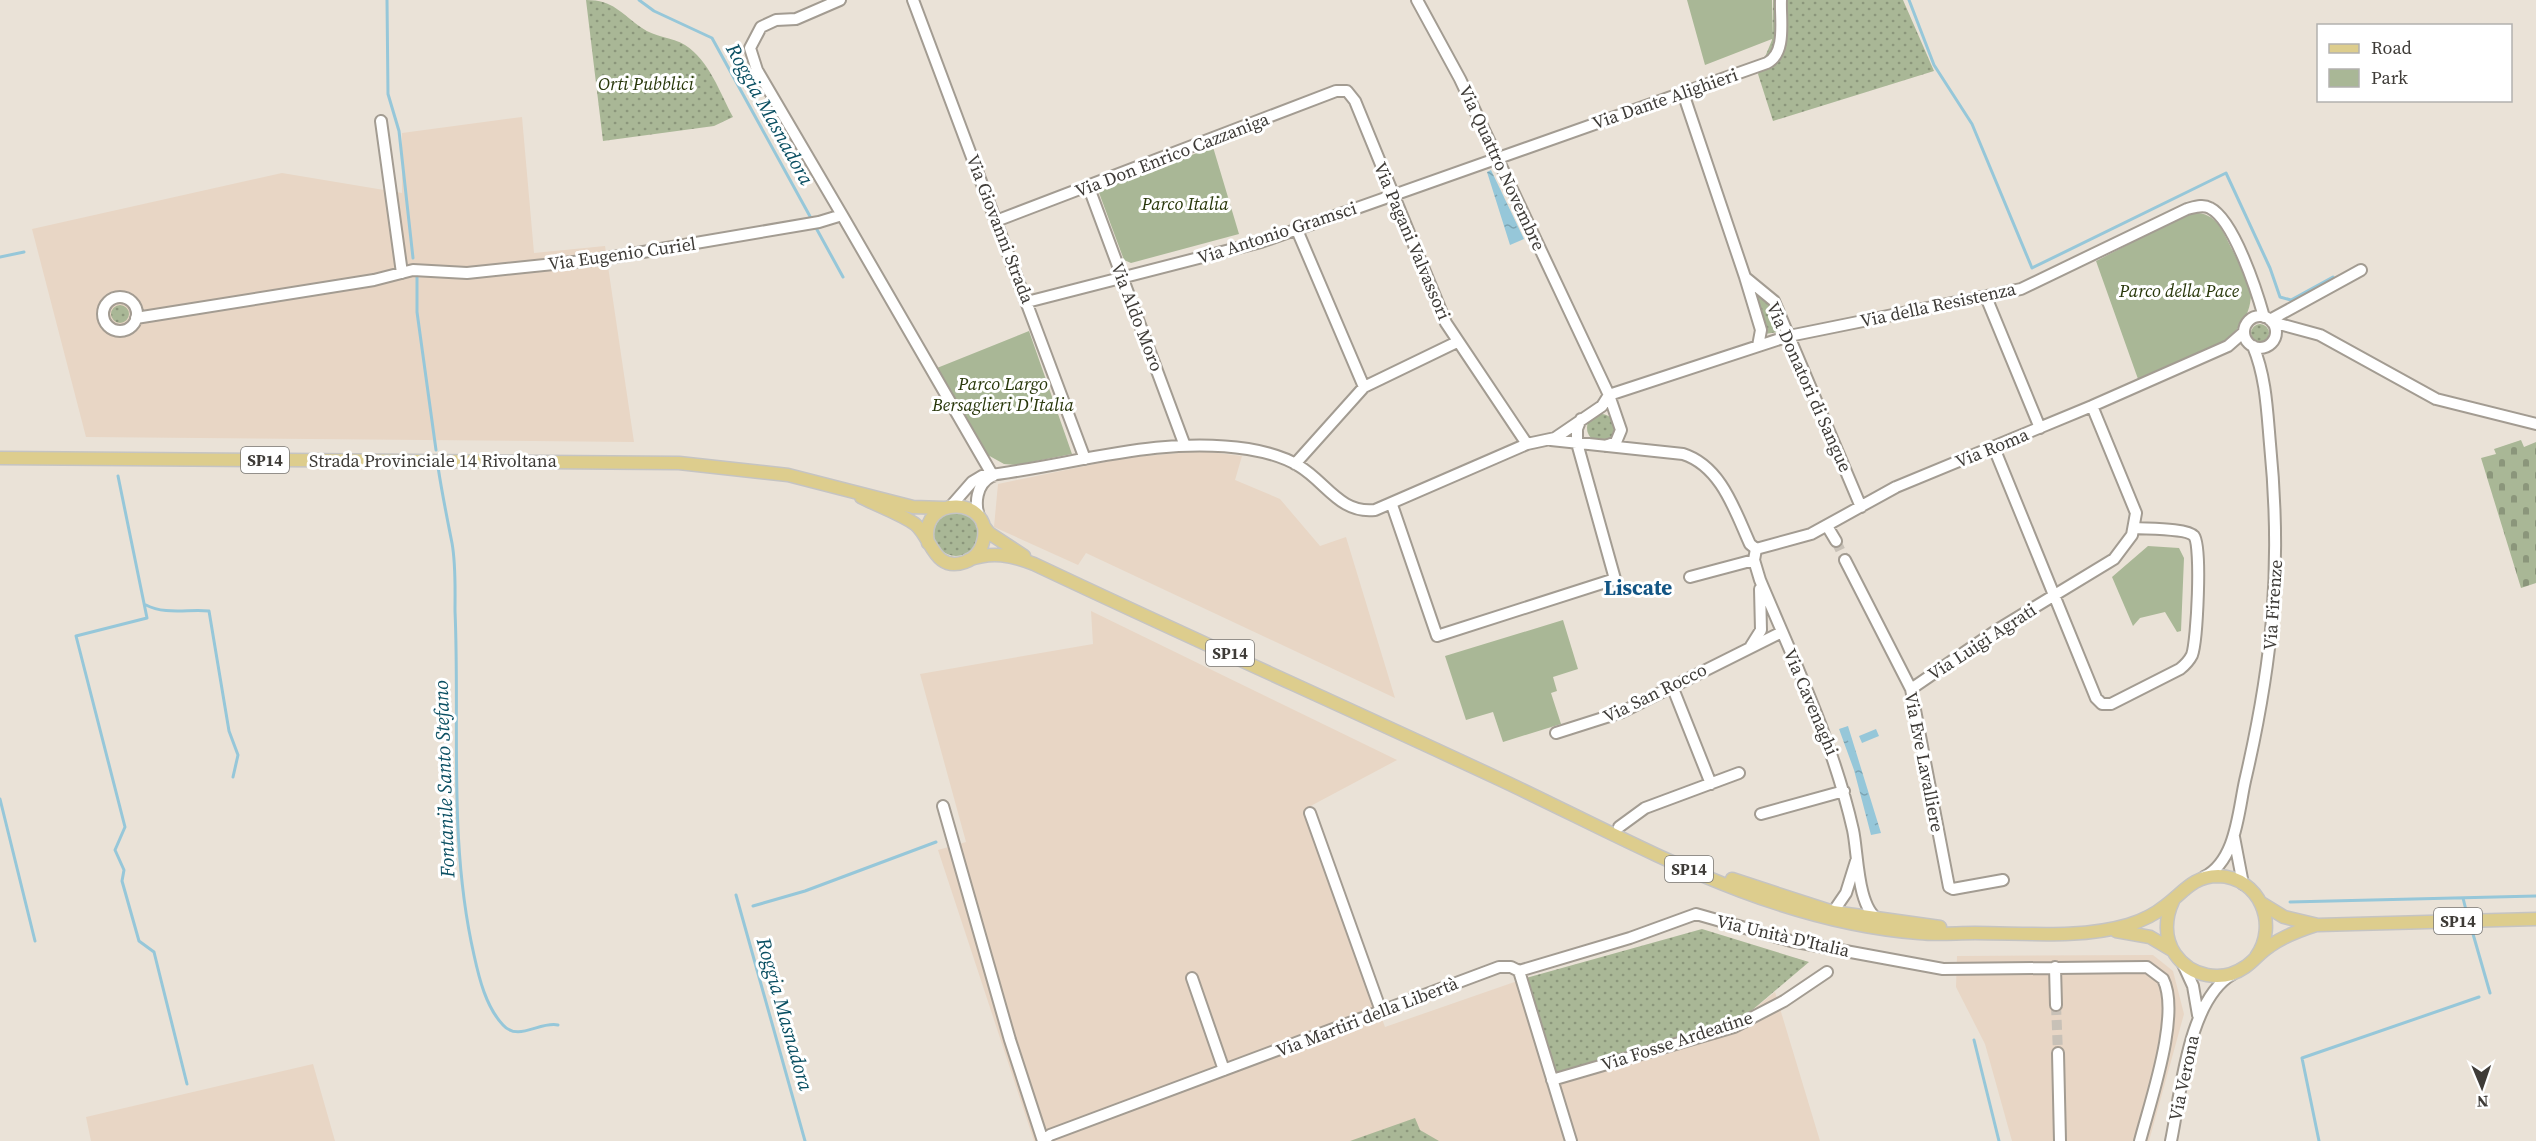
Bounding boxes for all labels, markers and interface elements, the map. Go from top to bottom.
legend [2317,24,2512,102]
text: Road [2371,35,2412,60]
water label: Roggia Masnadora [719,37,821,190]
street label: Via Dante Alighieri [1589,62,1741,135]
text: Park [2371,65,2408,90]
park label: Orti Pubblici [598,71,694,96]
street label: Via Quattro Novembre [1453,81,1552,255]
street label: Via Don Enrico Cazzaniga [1071,106,1273,203]
street label: Via Giovanni Strada [961,151,1041,308]
street label: Via Pagani Valvassori [1368,158,1457,324]
park label: Parco Italia [1140,191,1229,216]
street label: Via Antonio Gramsci [1194,195,1360,270]
street label: Via Eugenio Curiel [546,231,697,276]
street label: Via Aldo Moro [1105,259,1170,375]
street label: Via della Resistenza [1858,276,2019,333]
park label: Parco della Pace [2118,278,2240,303]
street label: Via Donatori di Sangue [1761,298,1858,476]
park label: Parco Largo Bersaglieri D'Italia [931,371,1075,417]
street label: Via Roma [1951,421,2033,474]
road number: SP14 [241,447,289,473]
street label: Strada Provinciale 14 Rivoltana [309,448,558,473]
street label: Via Firenze [2257,559,2288,651]
district label: Liscate [1604,573,1672,602]
street label: Via Luigi Agrati [1923,597,2041,686]
road number: SP14 [1206,640,1254,666]
street label: Via Cavenaghi [1778,645,1845,759]
street label: Via San Rocco [1599,657,1711,728]
water label: Fontanile Santo Stefano [427,680,461,879]
street label: Via Eve Lavalliere [1899,690,1950,834]
road number: SP14 [1665,856,1713,882]
street label: Via Unità D'Italia [1714,908,1853,963]
road number: SP14 [2434,908,2482,934]
water label: Roggia Masnadora [749,933,820,1094]
street label: Via Martiri della Libertà [1272,970,1462,1063]
street label: Via Fosse Ardeatine [1598,1004,1756,1077]
street label: Via Verona [2162,1032,2205,1123]
north arrow [2452,1057,2512,1117]
text: N [2476,1091,2489,1113]

